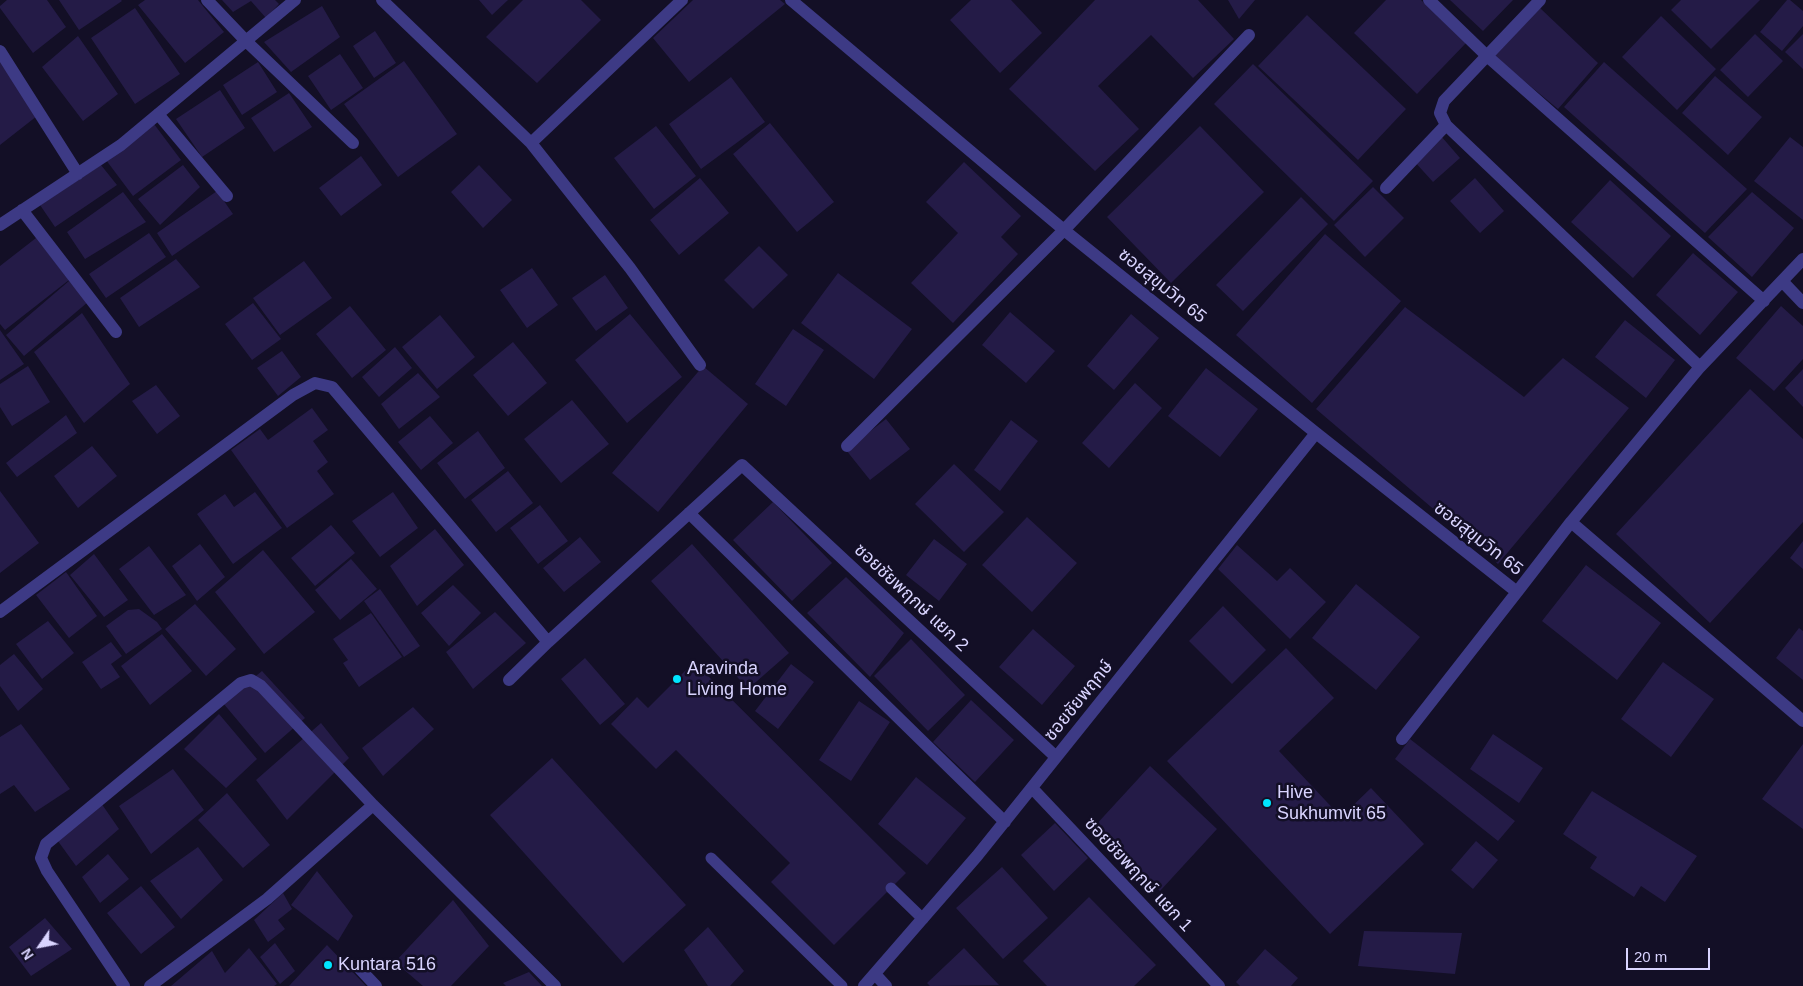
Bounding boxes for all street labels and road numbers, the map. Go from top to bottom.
street label: ซอยสุขุมวิท 65 [1114,244,1210,328]
street label: ซอยสุขุมวิท 65 [1429,498,1527,580]
street label: ซอยชัยพฤกษ์ แยก 2 [849,539,973,657]
street label: ซอยชัยพฤกษ์ [1040,656,1118,746]
street label: ซอยชัยพฤกษ์ แยก 1 [1079,813,1197,937]

